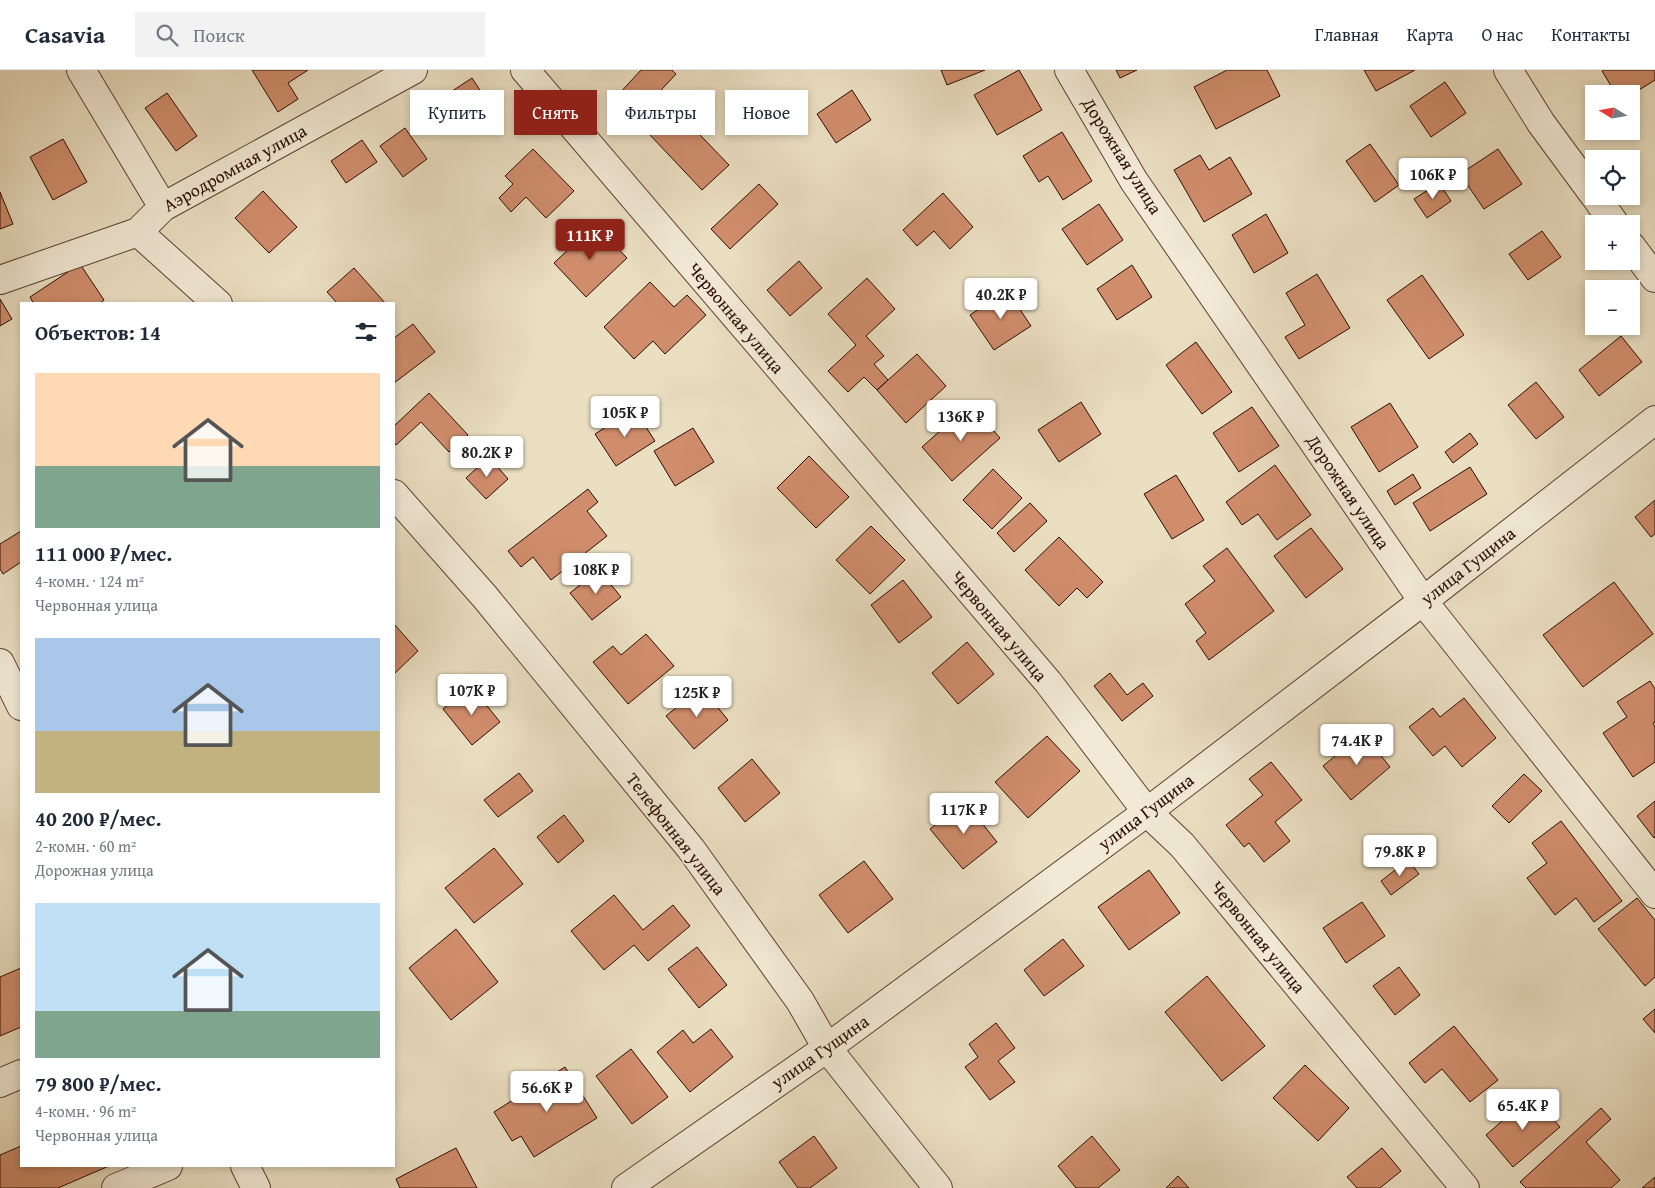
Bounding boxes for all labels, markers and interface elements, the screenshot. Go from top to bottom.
search box [135,12,485,57]
text: Casavia [25,17,105,52]
icon: search [153,21,181,49]
text: Поиск [193,21,245,49]
text: Главная [1315,21,1379,48]
text: Карта [1407,21,1453,48]
text: О нас [1481,21,1523,48]
text: Контакты [1551,21,1630,48]
north arrow [1585,85,1640,140]
map controls [1585,85,1640,335]
chip: Купить [410,90,504,135]
chip: Снять [514,90,597,135]
chip: Фильтры [607,90,715,135]
chip: Новое [725,90,808,135]
street label: Дорожная улица [1075,91,1169,220]
street label: Аэродромная улица [158,117,312,218]
button: locate [1585,150,1640,205]
pin: 106K ₽ [1392,158,1474,200]
text: 106K ₽ [1410,162,1456,186]
button: + [1585,215,1640,270]
pin: 111K ₽ [549,218,631,261]
text: 111K ₽ [567,223,613,247]
street label: Червонная улица [682,256,791,380]
pin: 40.2K ₽ [955,278,1047,320]
button: − [1585,280,1640,335]
text: 40.2K ₽ [975,282,1027,306]
text: Объектов: 14 [35,317,161,348]
icon: filters [352,318,380,346]
pin: 105K ₽ [584,396,666,438]
text: 105K ₽ [602,400,648,424]
pin: 136K ₽ [920,400,1002,442]
text: 136K ₽ [938,404,984,428]
icon: home [163,405,253,495]
street label: Дорожная улица [1299,428,1397,555]
pin: 80.2K ₽ [441,436,533,478]
text: 80.2K ₽ [461,440,513,464]
street label: улица Гущина [1414,520,1521,612]
text: 111 000 ₽/мес. [35,538,172,569]
pin: 108K ₽ [555,552,637,595]
text: 108K ₽ [573,557,619,581]
street label: Червонная улица [945,564,1054,688]
text: 4-комн. · 124 m² [35,569,144,593]
text: Червонная улица [35,593,158,617]
icon: home [163,670,253,760]
pin: 107K ₽ [431,674,513,716]
pin: 125K ₽ [656,676,738,718]
text: 107K ₽ [449,678,495,702]
text: 125K ₽ [674,680,720,704]
pin: 74.4K ₽ [1311,724,1403,766]
text: 74.4K ₽ [1331,728,1383,752]
street label: улица Гущина [1091,766,1200,857]
street label: Телефонная улица [620,767,733,901]
pin: 117K ₽ [923,792,1005,835]
text: 117K ₽ [941,797,987,821]
text: 40 200 ₽/мес. [35,803,161,834]
text: 2-комн. · 60 m² [35,834,136,858]
pin: 79.8K ₽ [1354,834,1446,877]
text: 79.8K ₽ [1374,839,1426,863]
text: Дорожная улица [35,858,154,882]
street label: Червонная улица [1204,874,1313,999]
icon: home [163,935,253,1025]
street label: улица Гущина [764,1008,875,1096]
text: 79 800 ₽/мес. [35,1068,161,1099]
pin: 56.6K ₽ [501,1070,593,1113]
text: 56.6K ₽ [521,1075,573,1099]
pin: 65.4K ₽ [1477,1088,1569,1131]
text: 65.4K ₽ [1497,1093,1549,1117]
text: 4-комн. · 96 m² [35,1099,136,1123]
text: Червонная улица [35,1123,158,1147]

